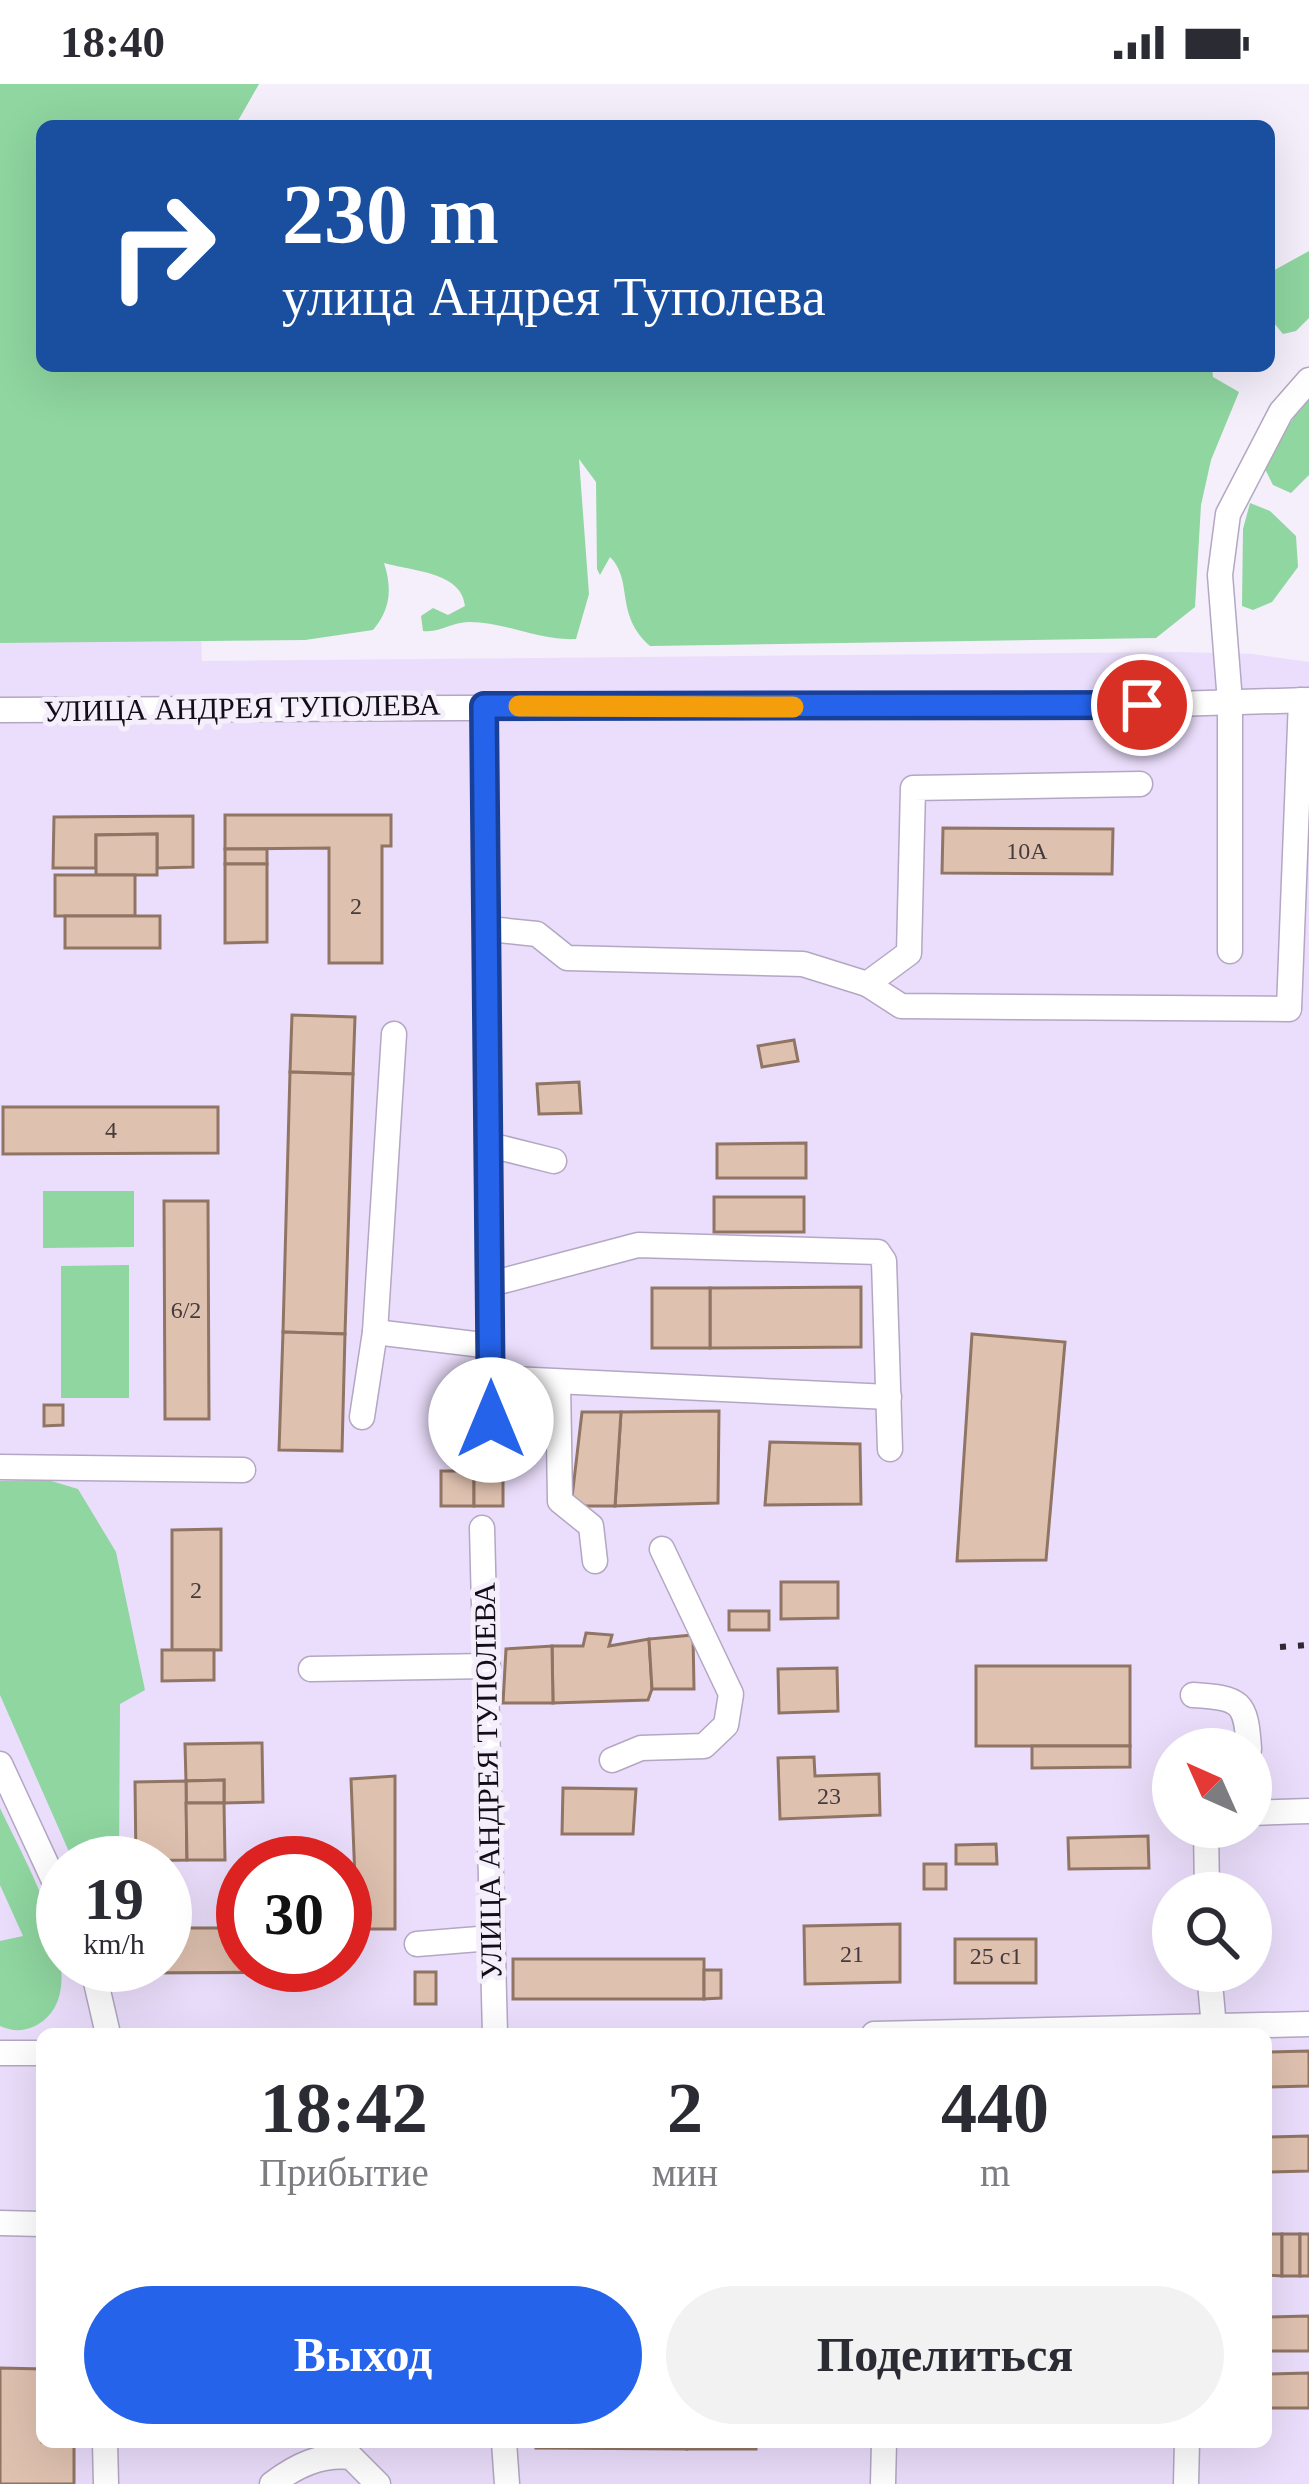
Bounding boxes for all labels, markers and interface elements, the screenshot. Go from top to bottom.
text: 18:40 [60,17,165,67]
icon: right [84,168,240,324]
text: 230 m [282,168,499,261]
text: улица Андрея Туполева [282,267,826,327]
pin [1091,654,1193,756]
icon: arrive [1109,672,1175,738]
street label: УЛИЦА АНДРЕЯ ТУПОЛЕВА [43,688,441,727]
house number: 10А [1006,838,1048,864]
house number: 2 [350,893,362,919]
house number: 4 [105,1117,117,1143]
house number: 6/2 [171,1297,201,1323]
position arrow [428,1357,554,1483]
house number: 2 [190,1577,202,1603]
street label: УЛИЦА АНДРЕЯ ТУПОЛЕВА [468,1582,507,1980]
north arrow [1152,1728,1272,1848]
map controls [1152,1728,1272,1992]
house number: 23 [817,1783,841,1809]
speed limit sign: 30 [216,1836,372,1992]
text: 19 [84,1866,144,1932]
button: search [1152,1872,1272,1992]
text: km/h [83,1927,145,1960]
house number: 21 [840,1941,864,1967]
house number: 25 с1 [970,1943,1022,1969]
text: 18:42 [260,2068,428,2148]
text: 2 [667,2068,703,2148]
text: 440 [941,2068,1049,2148]
text: Прибытие [259,2151,429,2194]
text: мин [652,2151,718,2194]
text: m [980,2151,1010,2194]
button: Выход [84,2286,642,2424]
button: Поделиться [666,2286,1224,2424]

